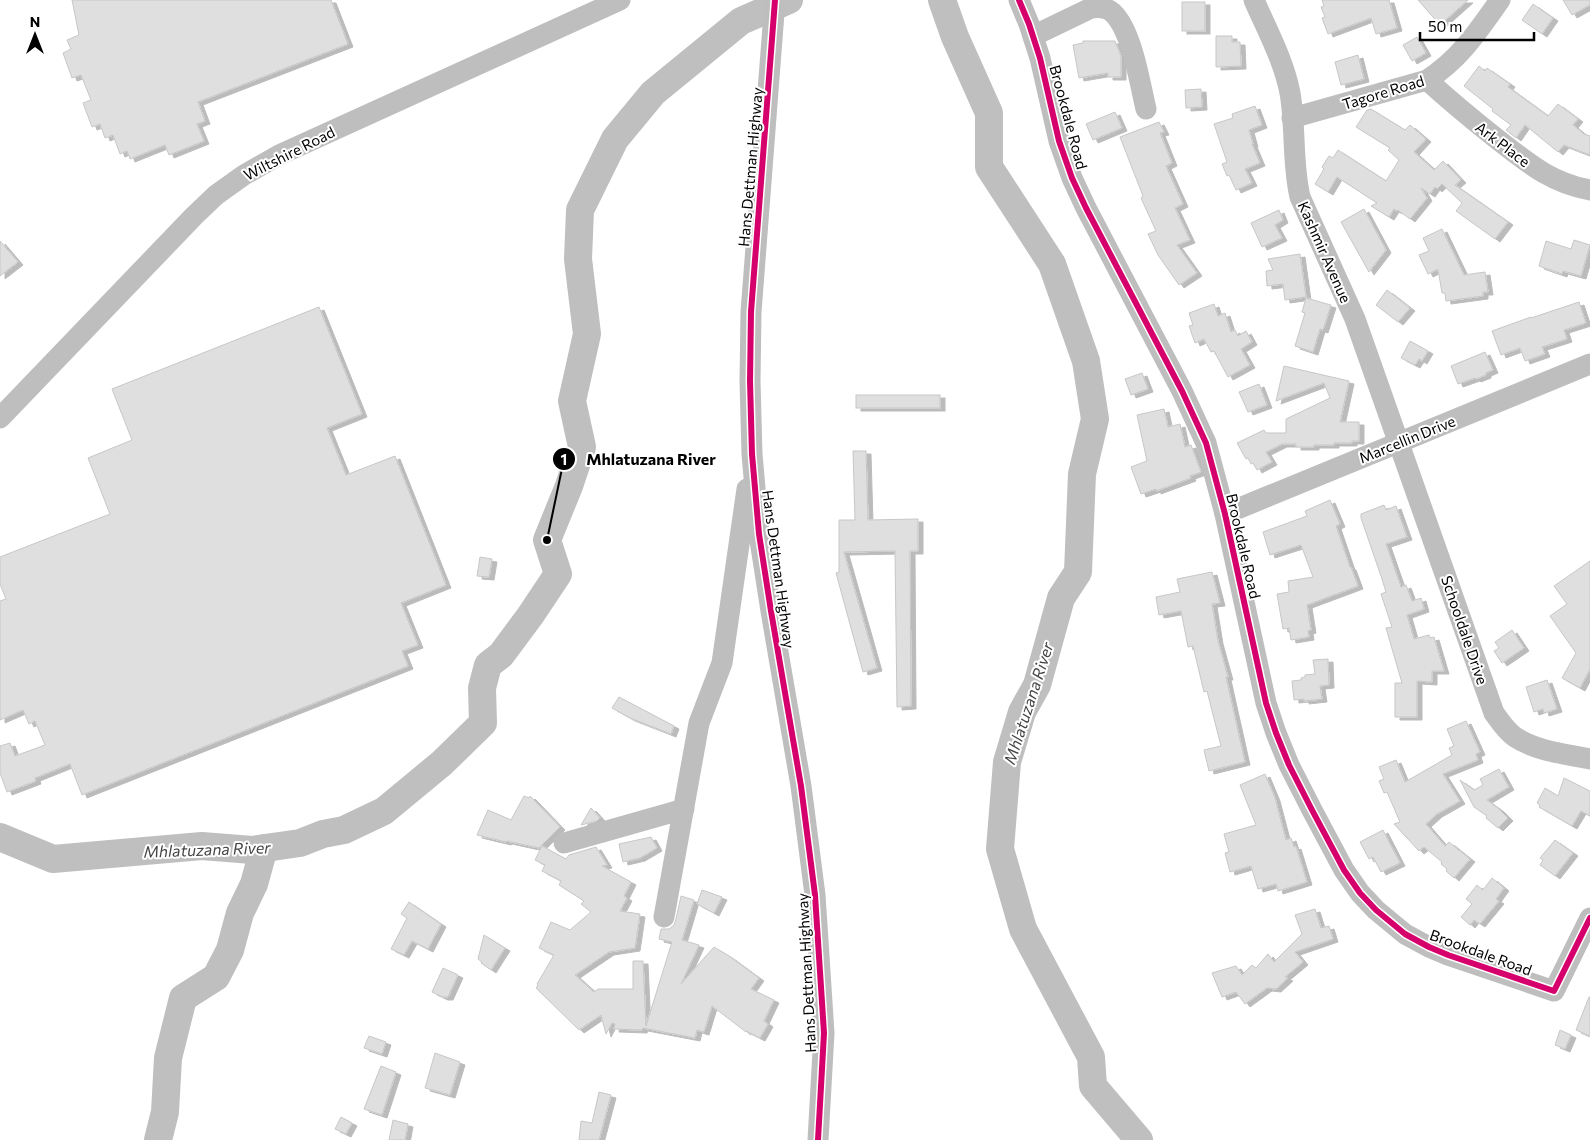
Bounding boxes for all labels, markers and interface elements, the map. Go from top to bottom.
north arrow [10,10,60,60]
scale bar [1420,10,1534,42]
text: N [30,13,40,30]
text: 50 m [1428,17,1462,35]
street label: Brookdale Road [1046,63,1092,171]
street label: Tagore Road [1340,71,1426,113]
street label: Hans Dettman Highway [734,86,766,247]
street label: Ark Place [1472,118,1534,170]
street label: Wiltshire Road [240,122,338,184]
street label: Kashmir Avenue [1295,198,1355,306]
street label: Marcellin Drive [1356,411,1458,467]
callout: Mhlatuzana River [551,444,726,475]
text: Mhlatuzana River [586,449,716,468]
text: 1 [561,450,567,468]
street label: Hans Dettman Highway [759,489,799,650]
street label: Brookdale Road [1223,492,1265,600]
street label: Schooldale Drive [1438,573,1492,687]
water label: Mhlatuzana River [999,639,1057,766]
water label: Mhlatuzana River [143,837,271,861]
street label: Hans Dettman Highway [793,892,819,1053]
street label: Brookdale Road [1428,925,1534,979]

